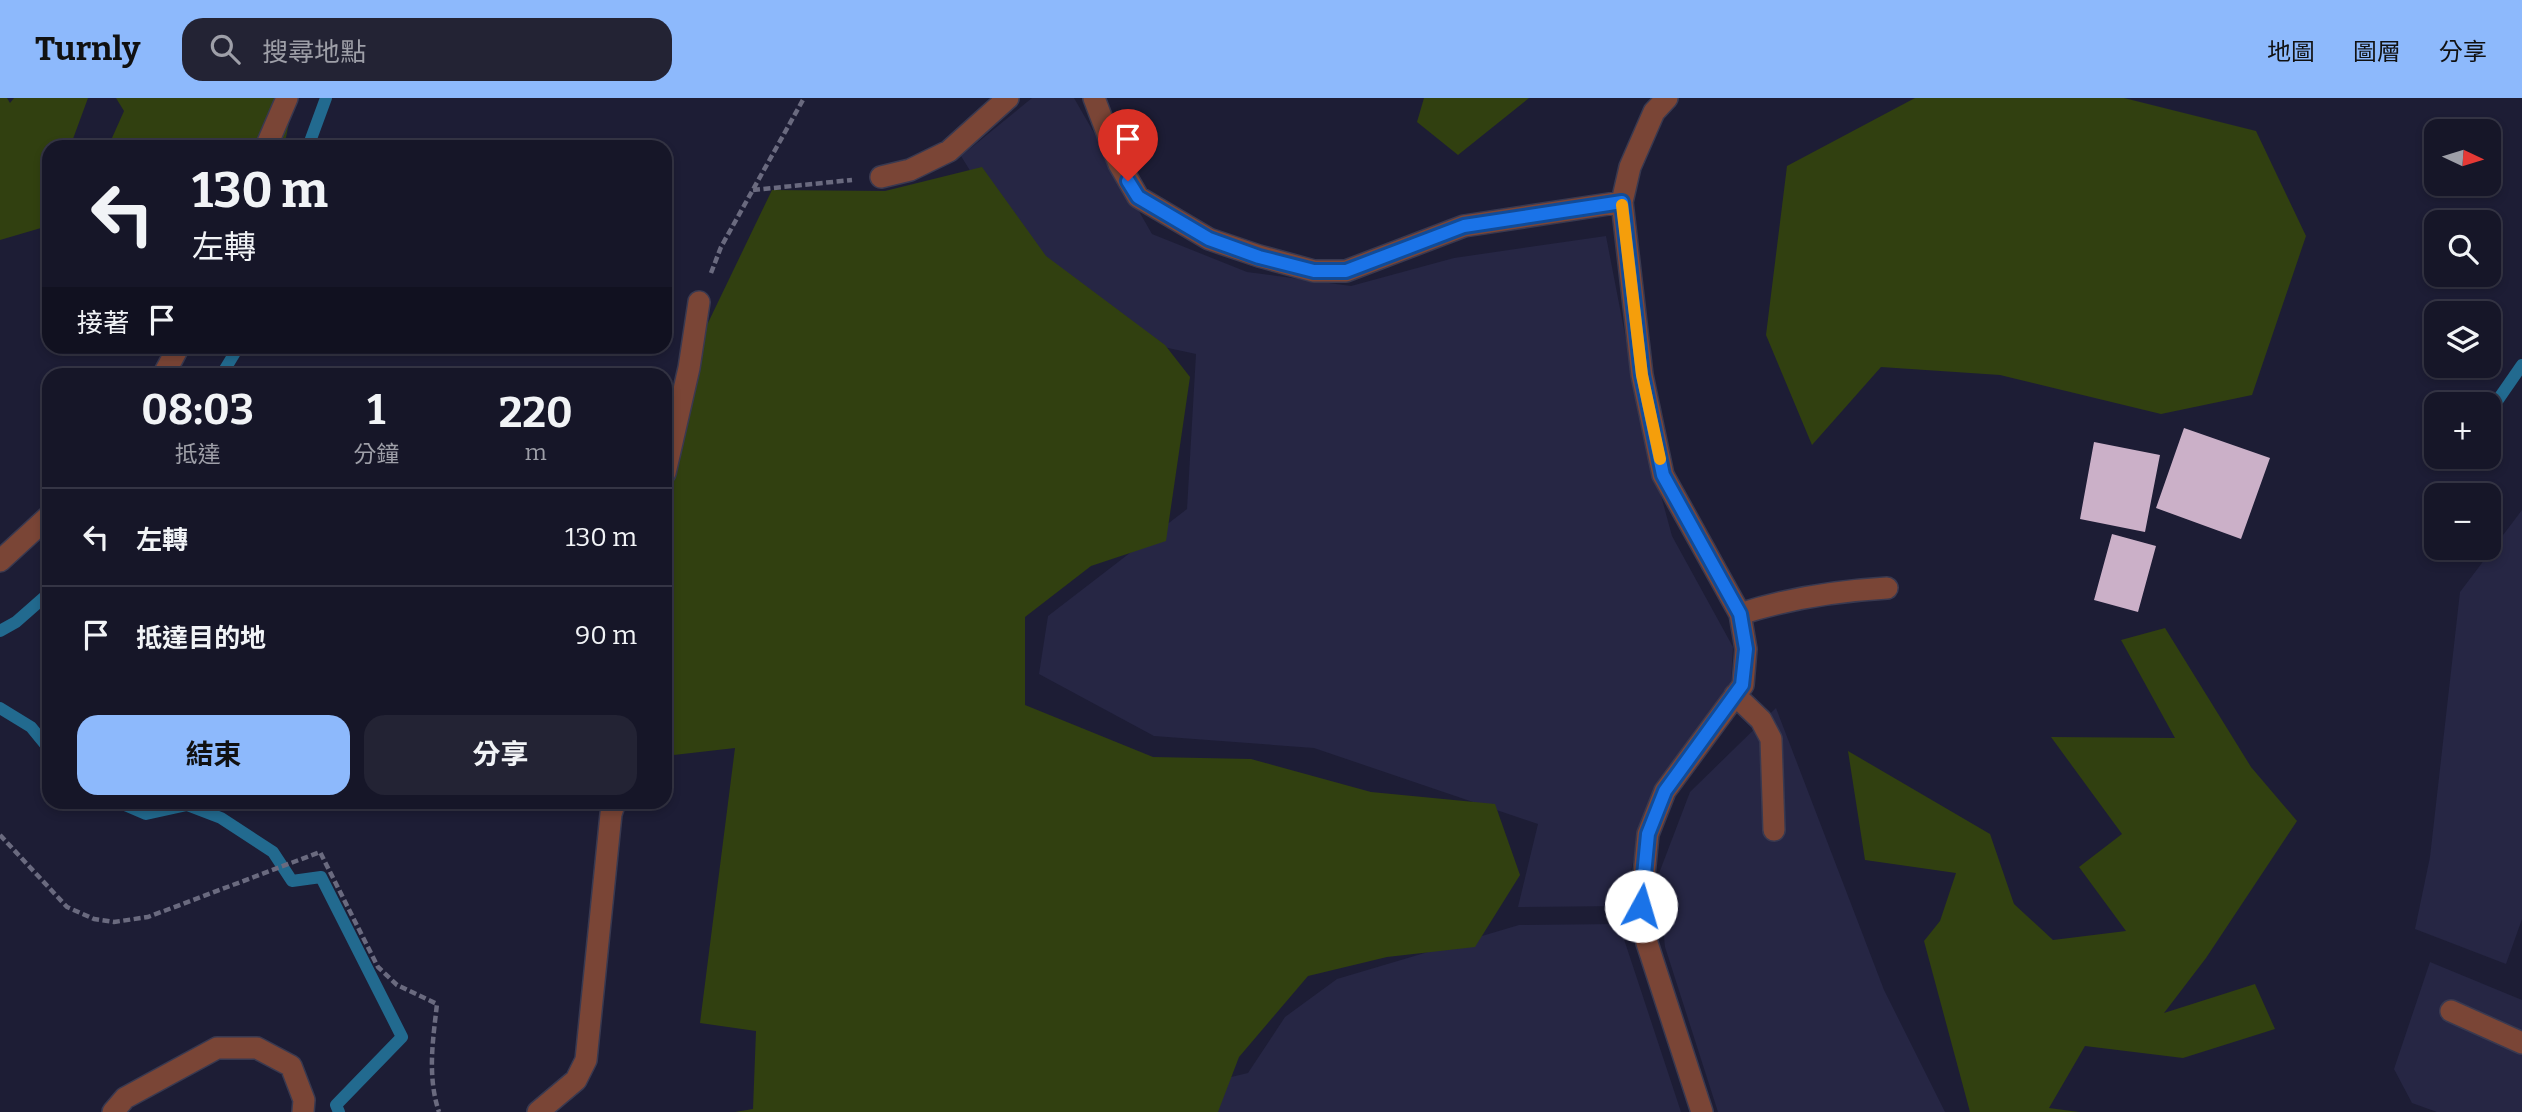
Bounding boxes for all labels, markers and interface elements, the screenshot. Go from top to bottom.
search box [182,18,672,81]
text: Turnly [35,29,140,69]
icon: search [206,30,244,68]
text: 搜尋地點 [262,37,366,68]
text: 地圖 [2267,38,2315,66]
text: 圖層 [2353,38,2401,66]
text: 分享 [2439,38,2487,66]
pin [1098,109,1158,181]
north arrow [2424,119,2501,196]
map controls [2424,119,2501,560]
icon: arrive [1109,120,1147,158]
text: 130 m [192,161,328,220]
icon: left [77,168,168,259]
button: search [2424,210,2501,287]
text: 左轉 [192,228,256,266]
icon: arrive [143,301,181,339]
button: layers [2424,301,2501,378]
text: 接著 [77,308,129,339]
text: 08:03 [141,385,254,435]
text: 1 [367,385,385,435]
text: 220 [499,388,573,438]
button: + [2424,392,2501,469]
text: m [525,438,547,466]
text: 抵達 [175,440,221,468]
text: 分鐘 [353,440,399,468]
button: − [2424,483,2501,560]
icon: left [77,518,115,556]
text: 130 m [565,522,637,553]
text: 左轉 [136,525,188,556]
icon: arrive [77,616,115,654]
text: 90 m [575,620,637,651]
text: 抵達目的地 [136,623,266,654]
button: 結束 [77,715,350,795]
button: 分享 [364,715,637,795]
position arrow [1604,869,1678,943]

